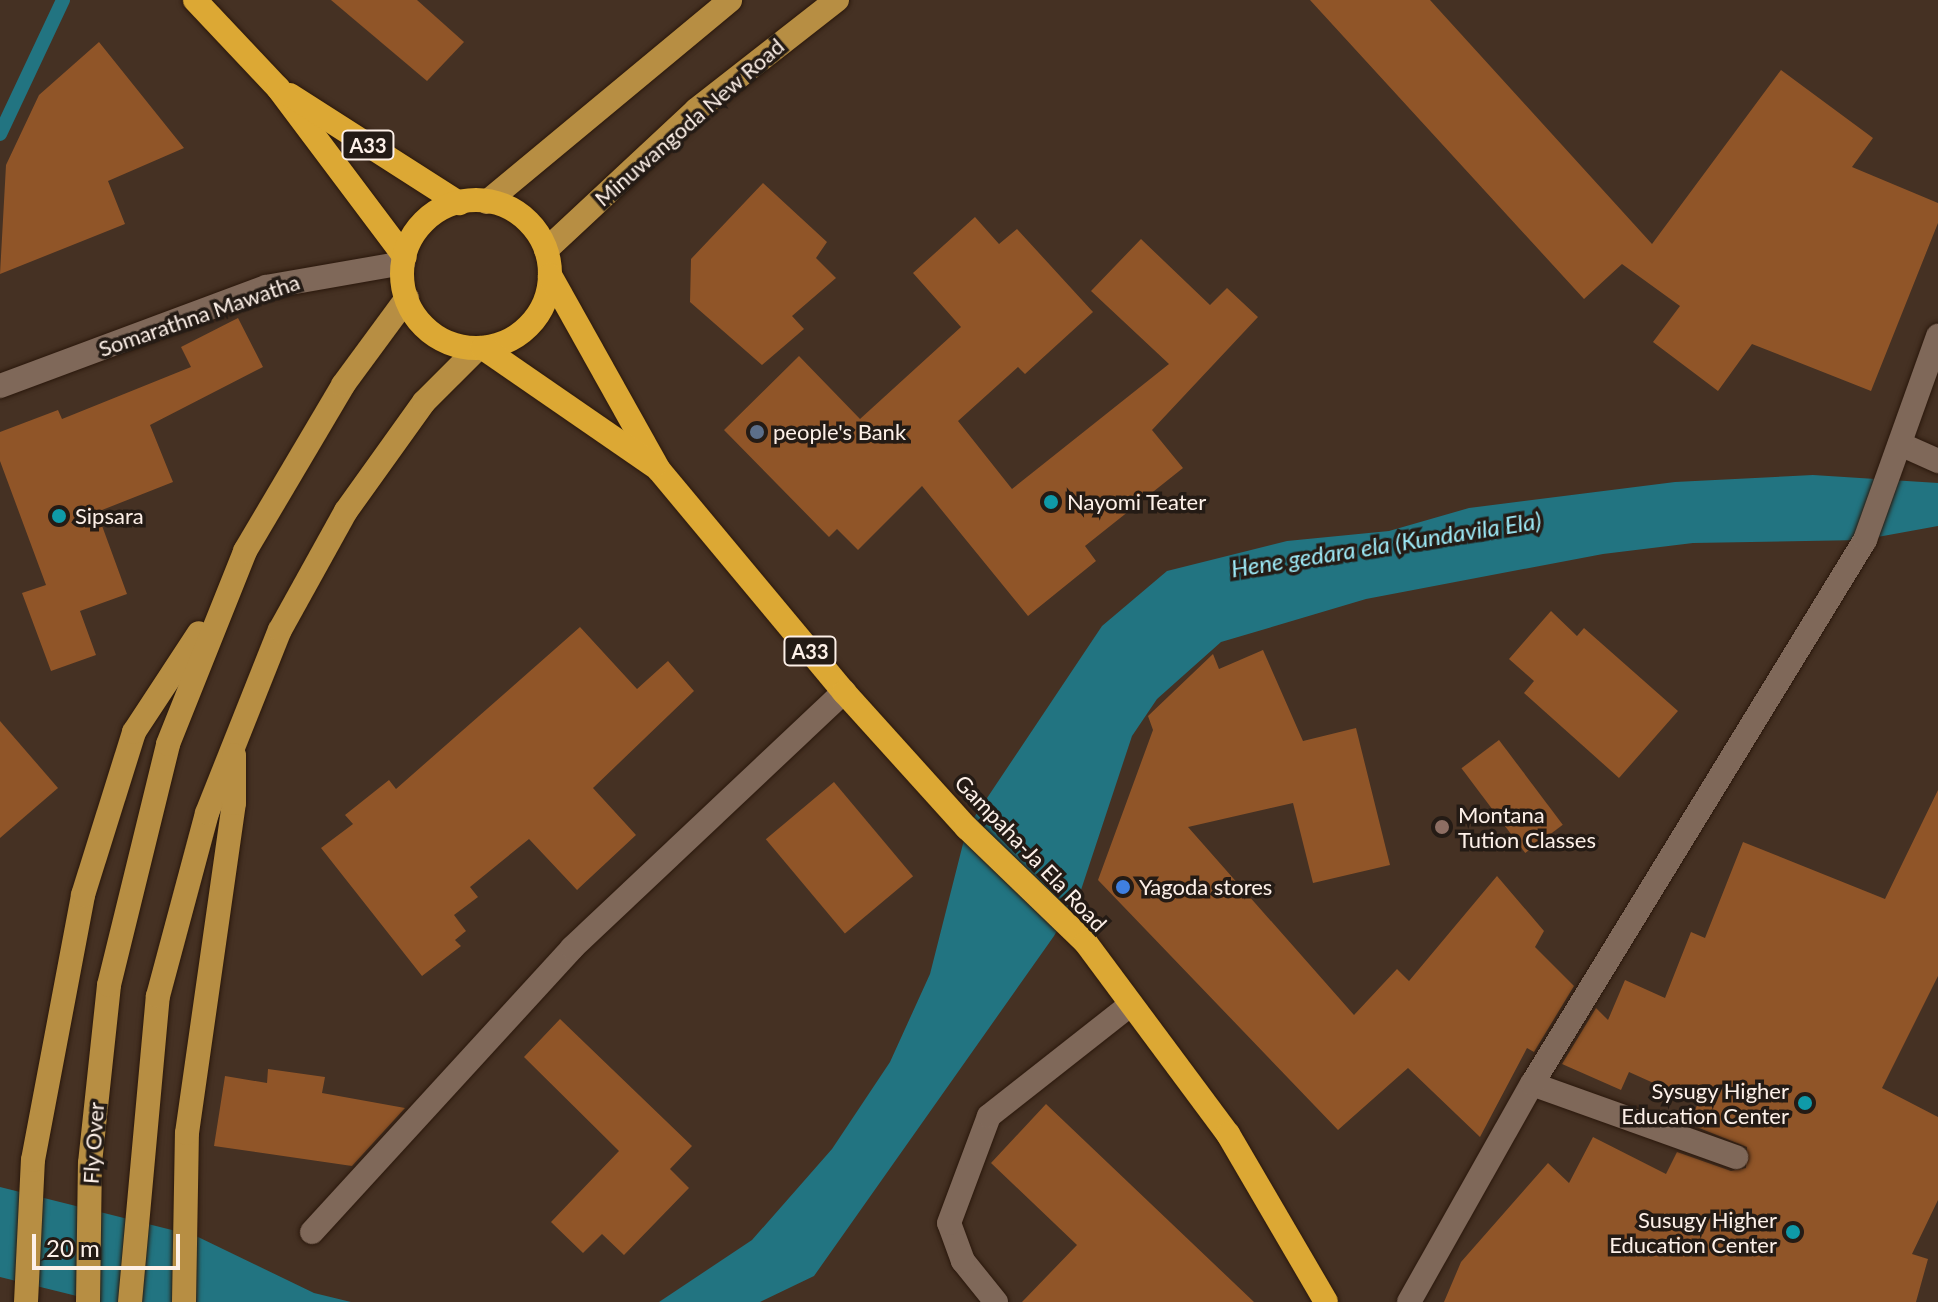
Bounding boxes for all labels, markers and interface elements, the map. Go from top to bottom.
street label: Minuwangoda New Road [589,32,789,212]
road number: A33 [340,129,396,161]
street label: Somarathna Mawatha [95,268,303,362]
place label: people's Bank [773,419,906,445]
marker: people's Bank [748,423,766,441]
place label: Nayomi Teater [1067,489,1207,515]
marker: Nayomi Teater [1042,493,1060,511]
place label: Sipsara [75,503,144,529]
water label: Hene gedara ela (Kundavila Ela) [1229,505,1543,583]
marker: Sipsara [50,507,68,525]
road number: A33 [782,635,838,667]
street label: Gampaha-Ja Ela Road [950,769,1112,937]
place label: Montana Tution Classes [1458,801,1596,852]
marker: Montana Tution Classes [1433,818,1451,836]
place label: Yagoda stores [1139,874,1272,900]
marker: Yagoda stores [1114,878,1132,896]
place label: Sysugy Higher Education Center [1621,1077,1789,1128]
marker: Sysugy Higher Education Center [1796,1094,1814,1112]
street label: Fly Over [77,1101,109,1185]
place label: Susugy Higher Education Center [1609,1206,1777,1258]
scale bar [36,1218,184,1268]
marker: Susugy Higher Education Center [1784,1223,1802,1241]
text: 20 m [46,1233,100,1262]

